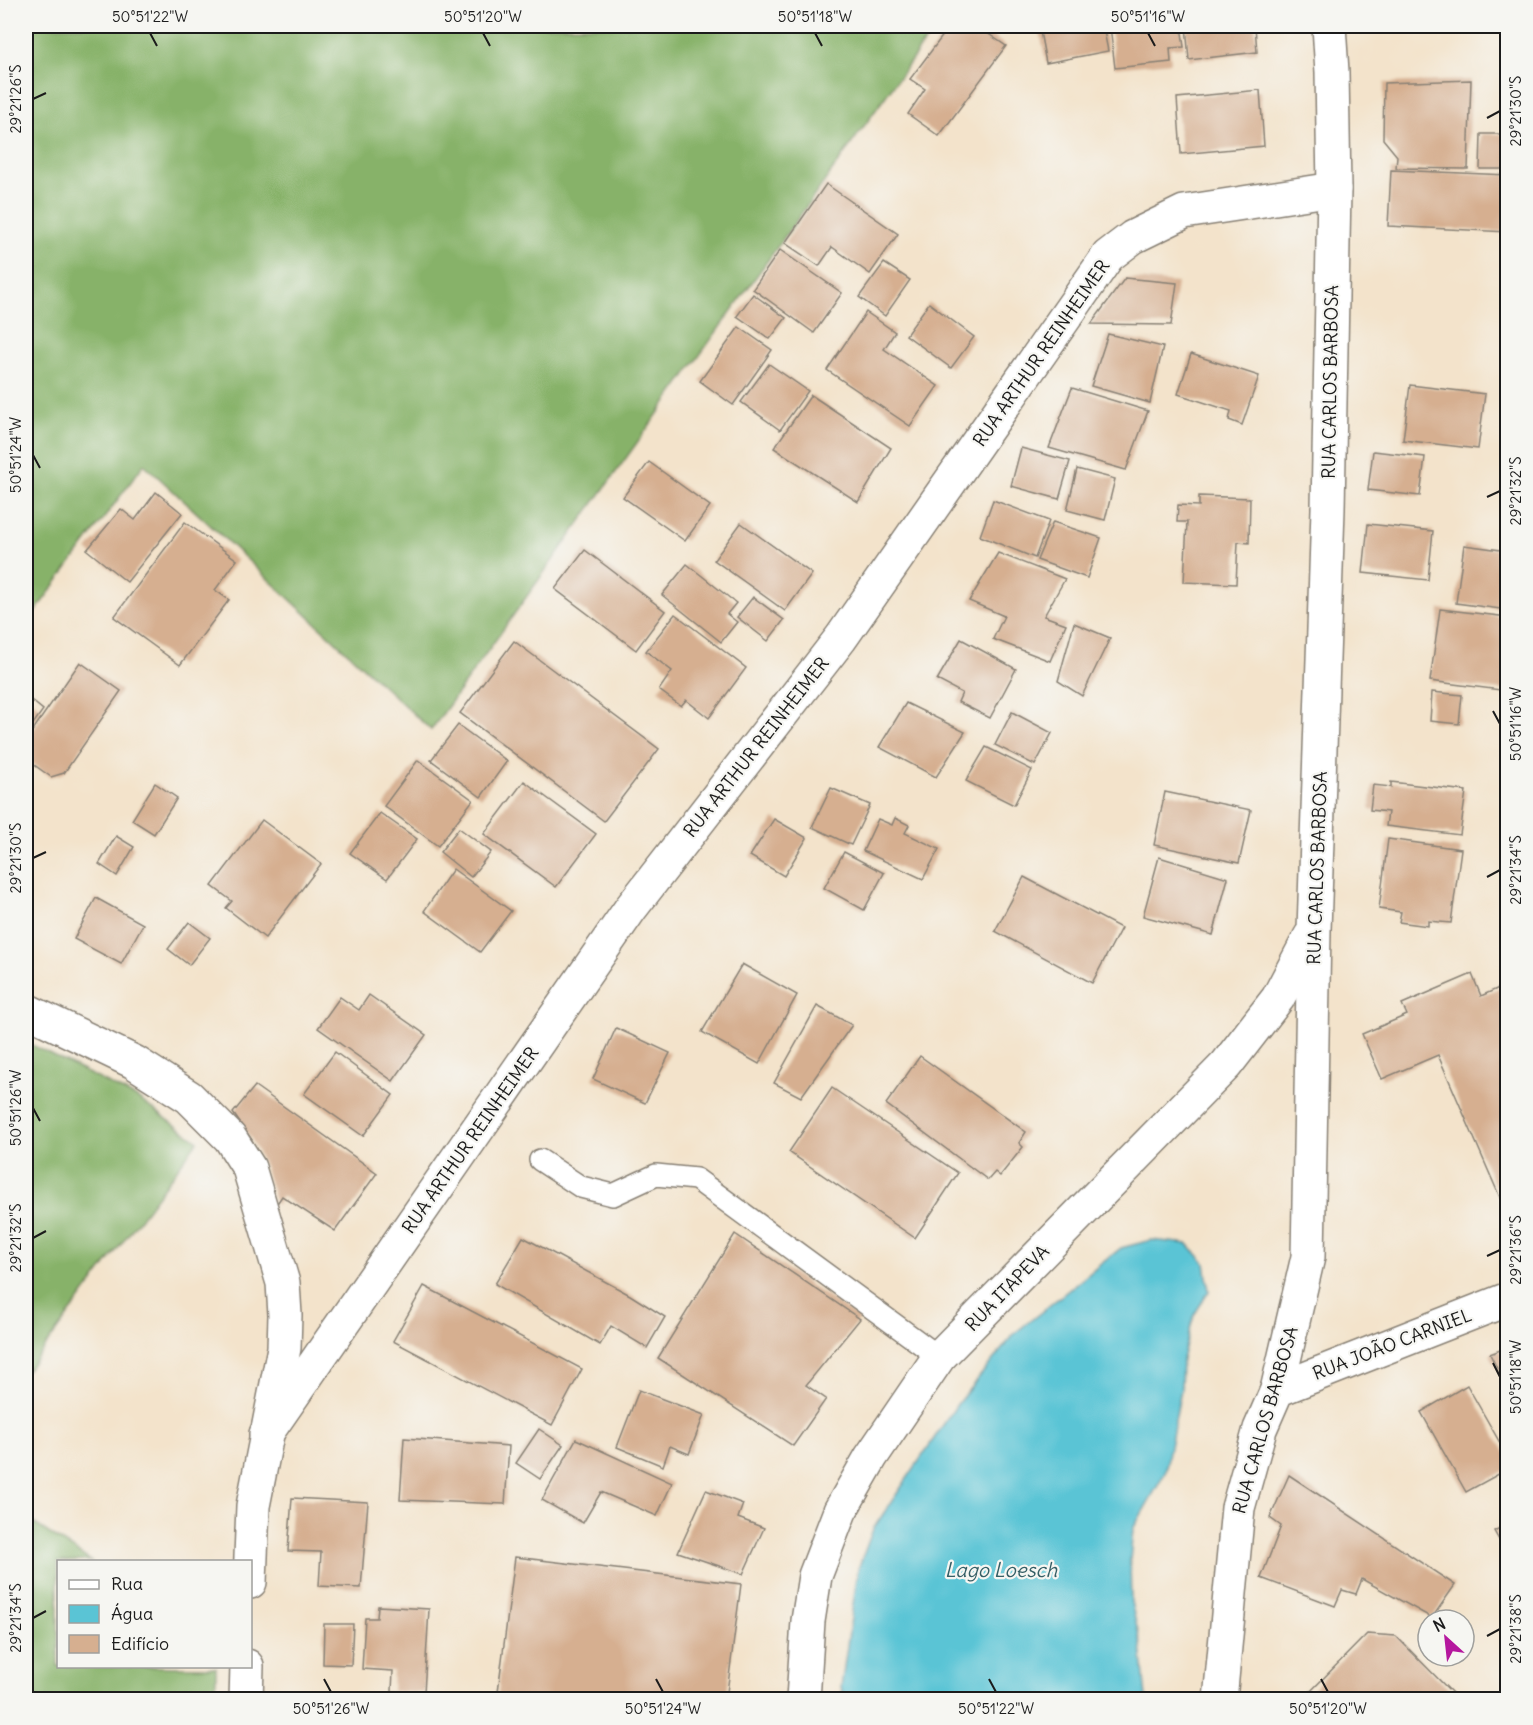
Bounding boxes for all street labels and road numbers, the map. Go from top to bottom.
street label: RUA ARTHUR REINHEIMER [968,255,1114,451]
street label: RUA CARLOS BARBOSA [1317,285,1343,479]
street label: RUA ARTHUR REINHEIMER [678,652,834,842]
street label: RUA CARLOS BARBOSA [1302,771,1332,965]
street label: RUA ARTHUR REINHEIMER [397,1042,543,1238]
street label: RUA ITAPEVA [960,1240,1054,1336]
street label: RUA JOÃO CARNIEL [1309,1303,1475,1385]
street label: RUA CARLOS BARBOSA [1227,1324,1303,1516]

